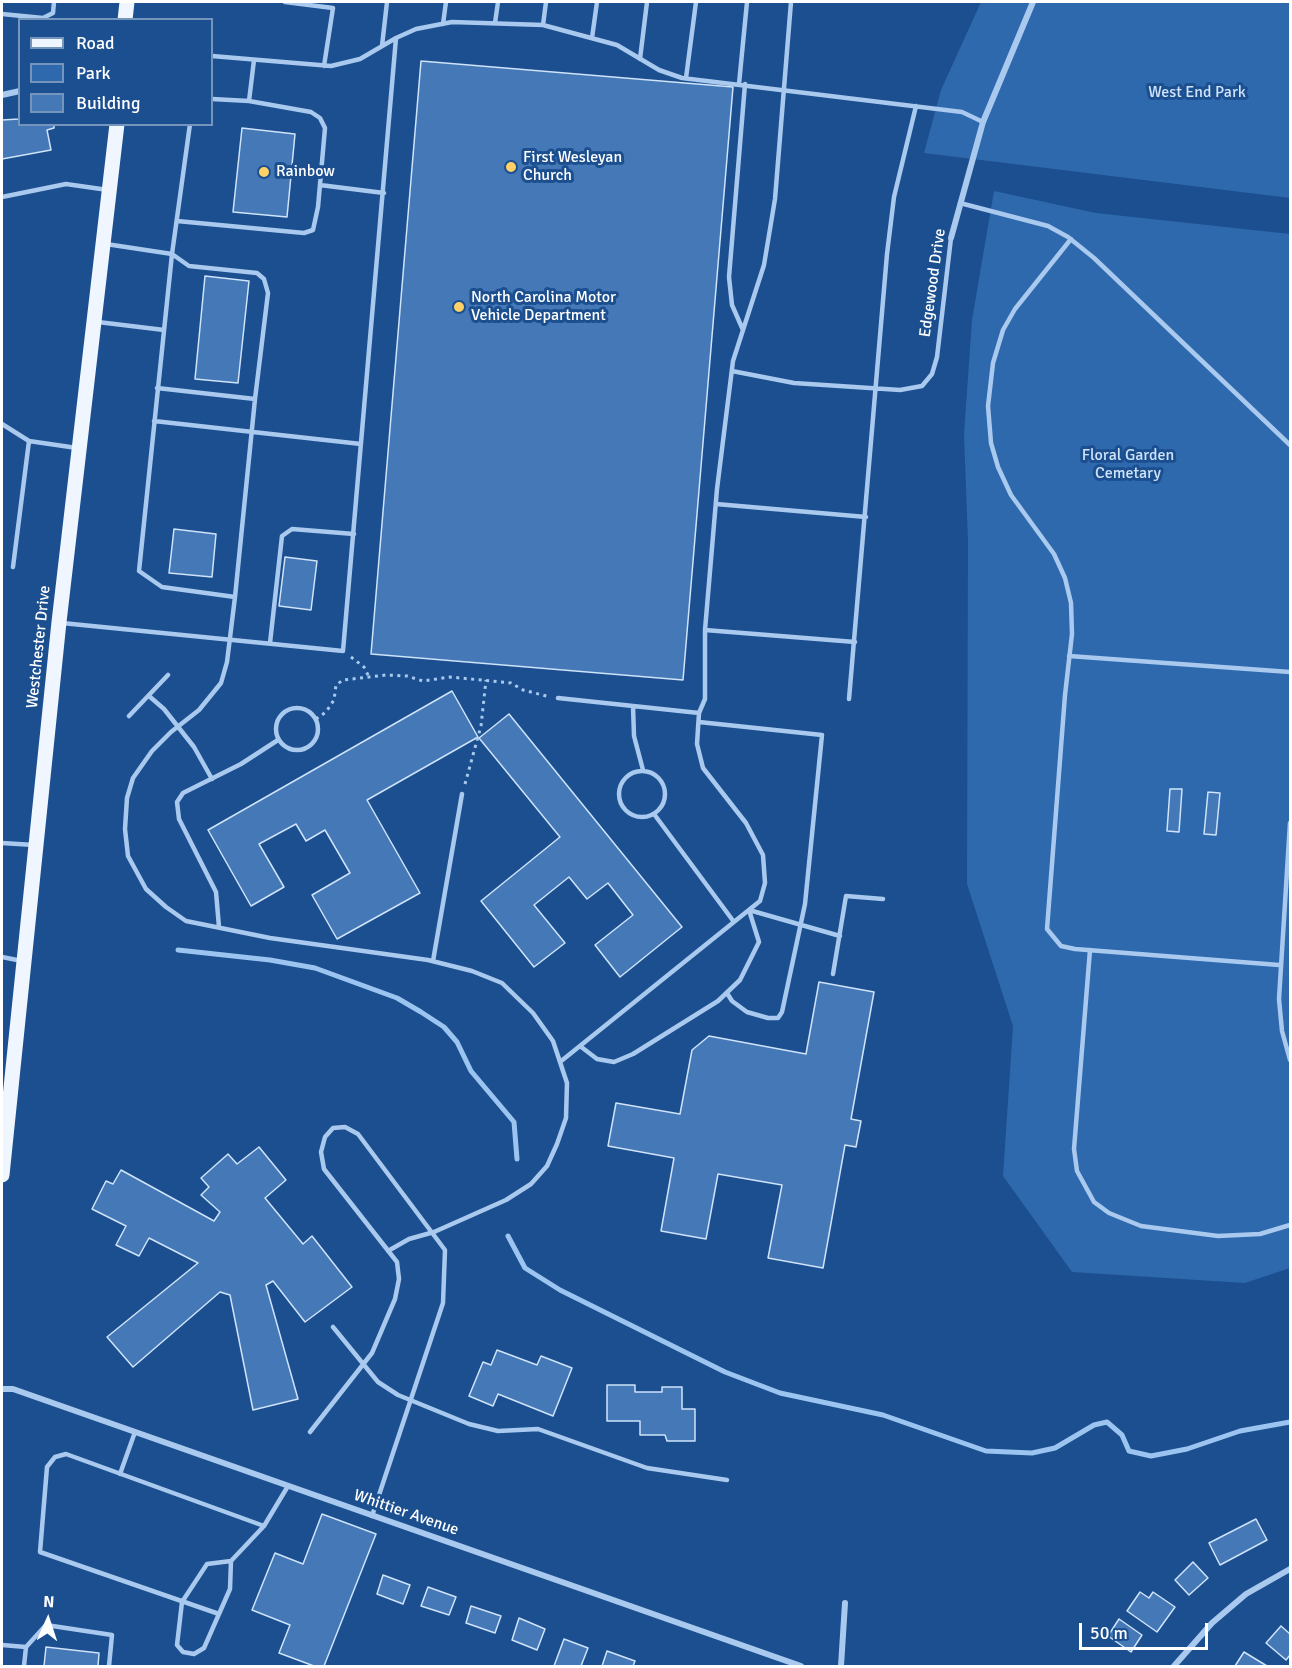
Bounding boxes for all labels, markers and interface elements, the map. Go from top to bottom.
legend [18,18,213,126]
text: Road [76,32,115,54]
text: Park [76,62,111,84]
park label: West End Park [1148,83,1246,103]
text: Building [76,92,140,114]
place label: First Wesleyan Church [523,148,622,186]
marker: First Wesleyan Church [504,160,518,174]
place label: Rainbow [276,162,335,182]
marker: Rainbow [257,165,271,179]
street label: Edgewood Drive [916,228,950,338]
place label: North Carolina Motor Vehicle Department [471,288,616,326]
marker: North Carolina Motor Vehicle Department [452,300,466,314]
park label: Floral Garden Cemetary [1082,446,1174,484]
street label: Westchester Drive [23,585,55,709]
street label: Whittier Avenue [351,1486,461,1540]
north arrow [18,1590,78,1650]
text: N [43,1592,55,1612]
scale bar [1082,1611,1211,1649]
text: 50 m [1090,1622,1128,1644]

